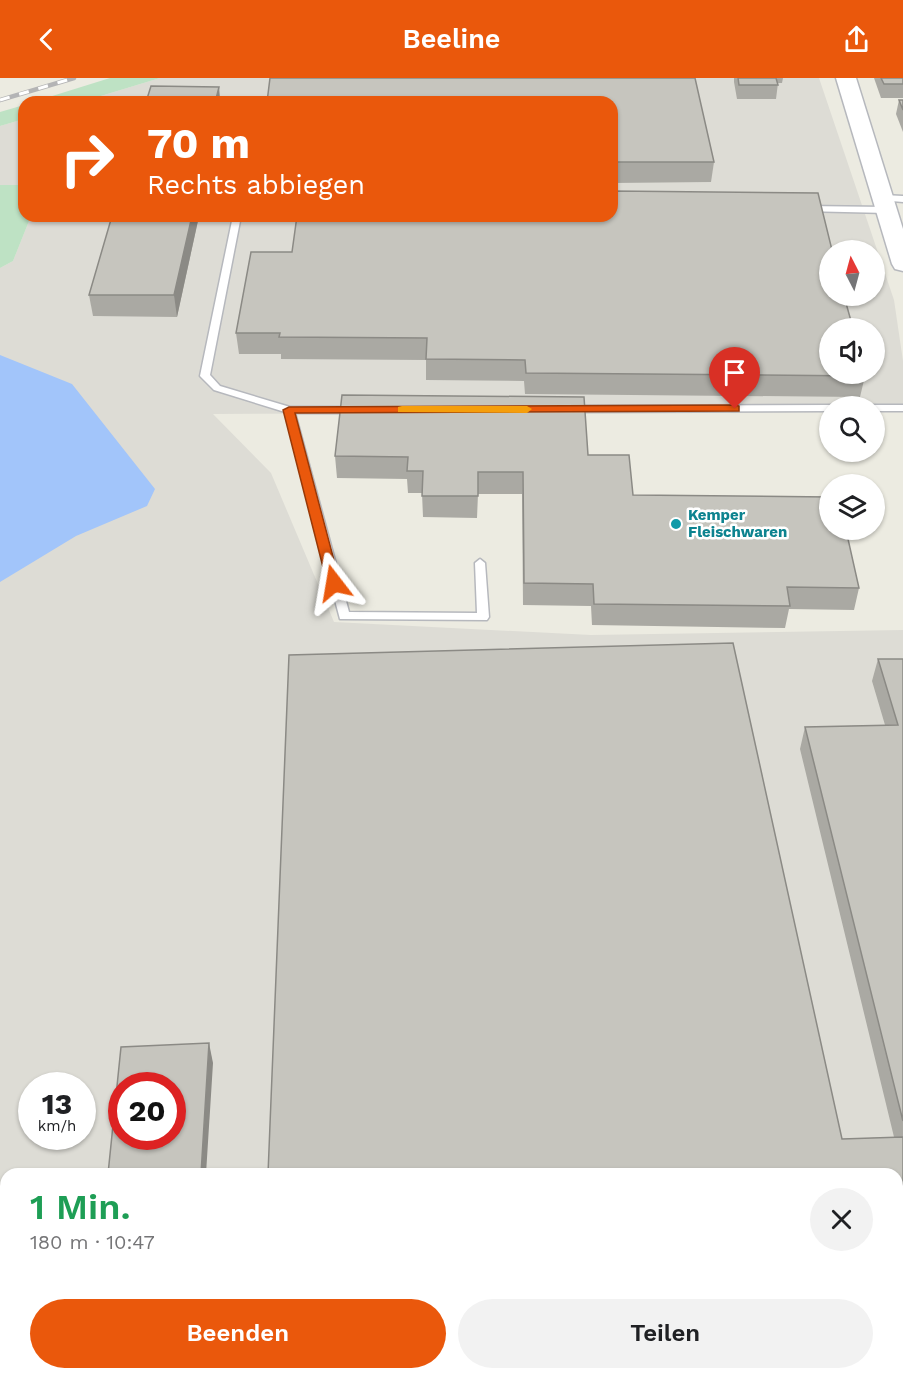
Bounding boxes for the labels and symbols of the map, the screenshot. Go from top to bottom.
north arrow [819,240,885,306]
pin [709,347,760,409]
place label: Kemper Fleischwaren [688,506,787,541]
marker: Kemper Fleischwaren [669,517,683,531]
position arrow [302,551,366,615]
speed limit sign: 20 [108,1072,186,1150]

